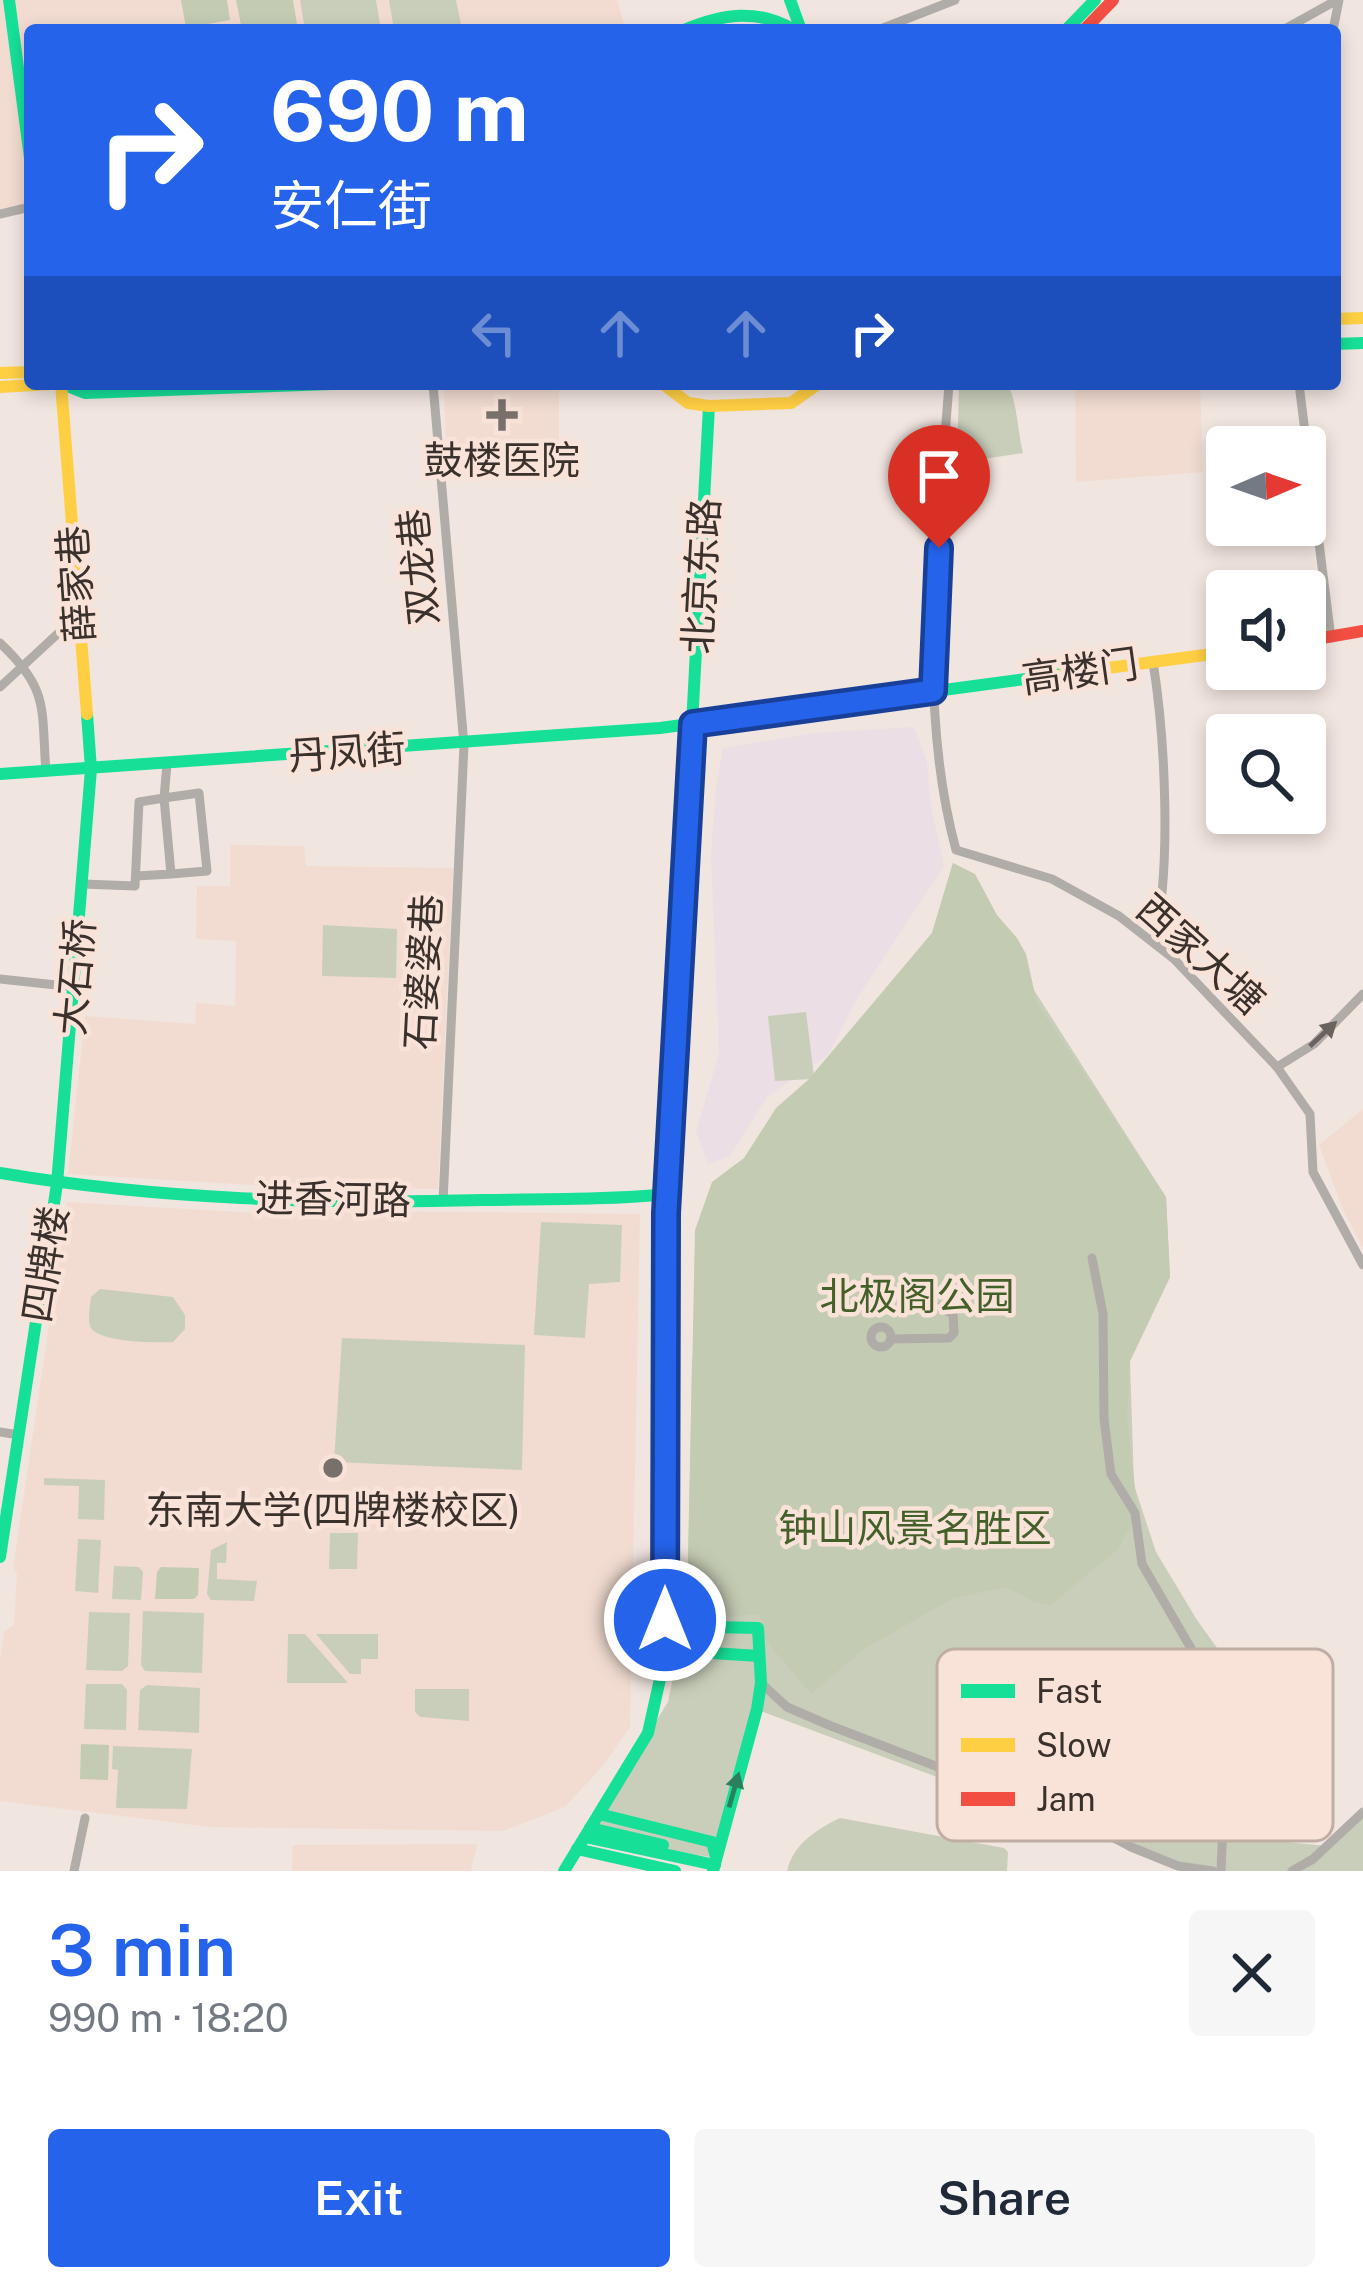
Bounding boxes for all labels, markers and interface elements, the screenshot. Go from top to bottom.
text: 690 m [270,61,529,160]
icon: right [72,72,228,228]
text: 安仁街 [270,174,432,237]
icon: left [461,300,527,366]
icon: ahead [587,300,653,366]
icon: ahead [713,300,779,366]
icon: right [839,300,905,366]
marker: 鼓楼医院 [486,399,518,431]
pin [888,425,990,548]
north arrow [1206,426,1326,546]
map controls [1206,426,1326,834]
place label: 鼓楼医院 [424,437,580,483]
icon: arrive [906,443,972,509]
street label: 北京东路 [674,497,728,655]
street label: 双龙巷 [389,506,447,628]
street label: 薛家巷 [49,524,103,644]
button: sound [1206,570,1326,690]
street label: 高楼门 [1019,640,1141,702]
button: search [1206,714,1326,834]
street label: 丹凤街 [287,725,407,779]
street label: 西家大塘 [1128,885,1274,1023]
street label: 石婆婆巷 [396,893,450,1051]
street label: 大石桥 [47,917,103,1037]
one-way arrow [1308,1020,1337,1048]
street label: 进香河路 [255,1175,411,1223]
street label: 四牌楼 [13,1203,77,1325]
park label: 北极阁公园 [819,1273,1015,1319]
marker: 东南大学(四牌楼校区) [320,1455,346,1481]
place label: 东南大学(四牌楼校区) [146,1487,520,1533]
park label: 钟山风景名胜区 [778,1505,1052,1551]
position arrow [602,1557,728,1683]
legend [937,1649,1333,1841]
text: Fast [1036,1672,1103,1710]
text: Slow [1036,1726,1111,1764]
one-way arrow [726,1771,745,1808]
text: Jam [1036,1780,1096,1818]
text: 3 min [48,1908,236,1992]
button: close [1189,1910,1315,2036]
text: 990 m · 18:20 [48,1995,289,2041]
button: Exit [48,2129,670,2267]
button: Share [694,2129,1315,2267]

